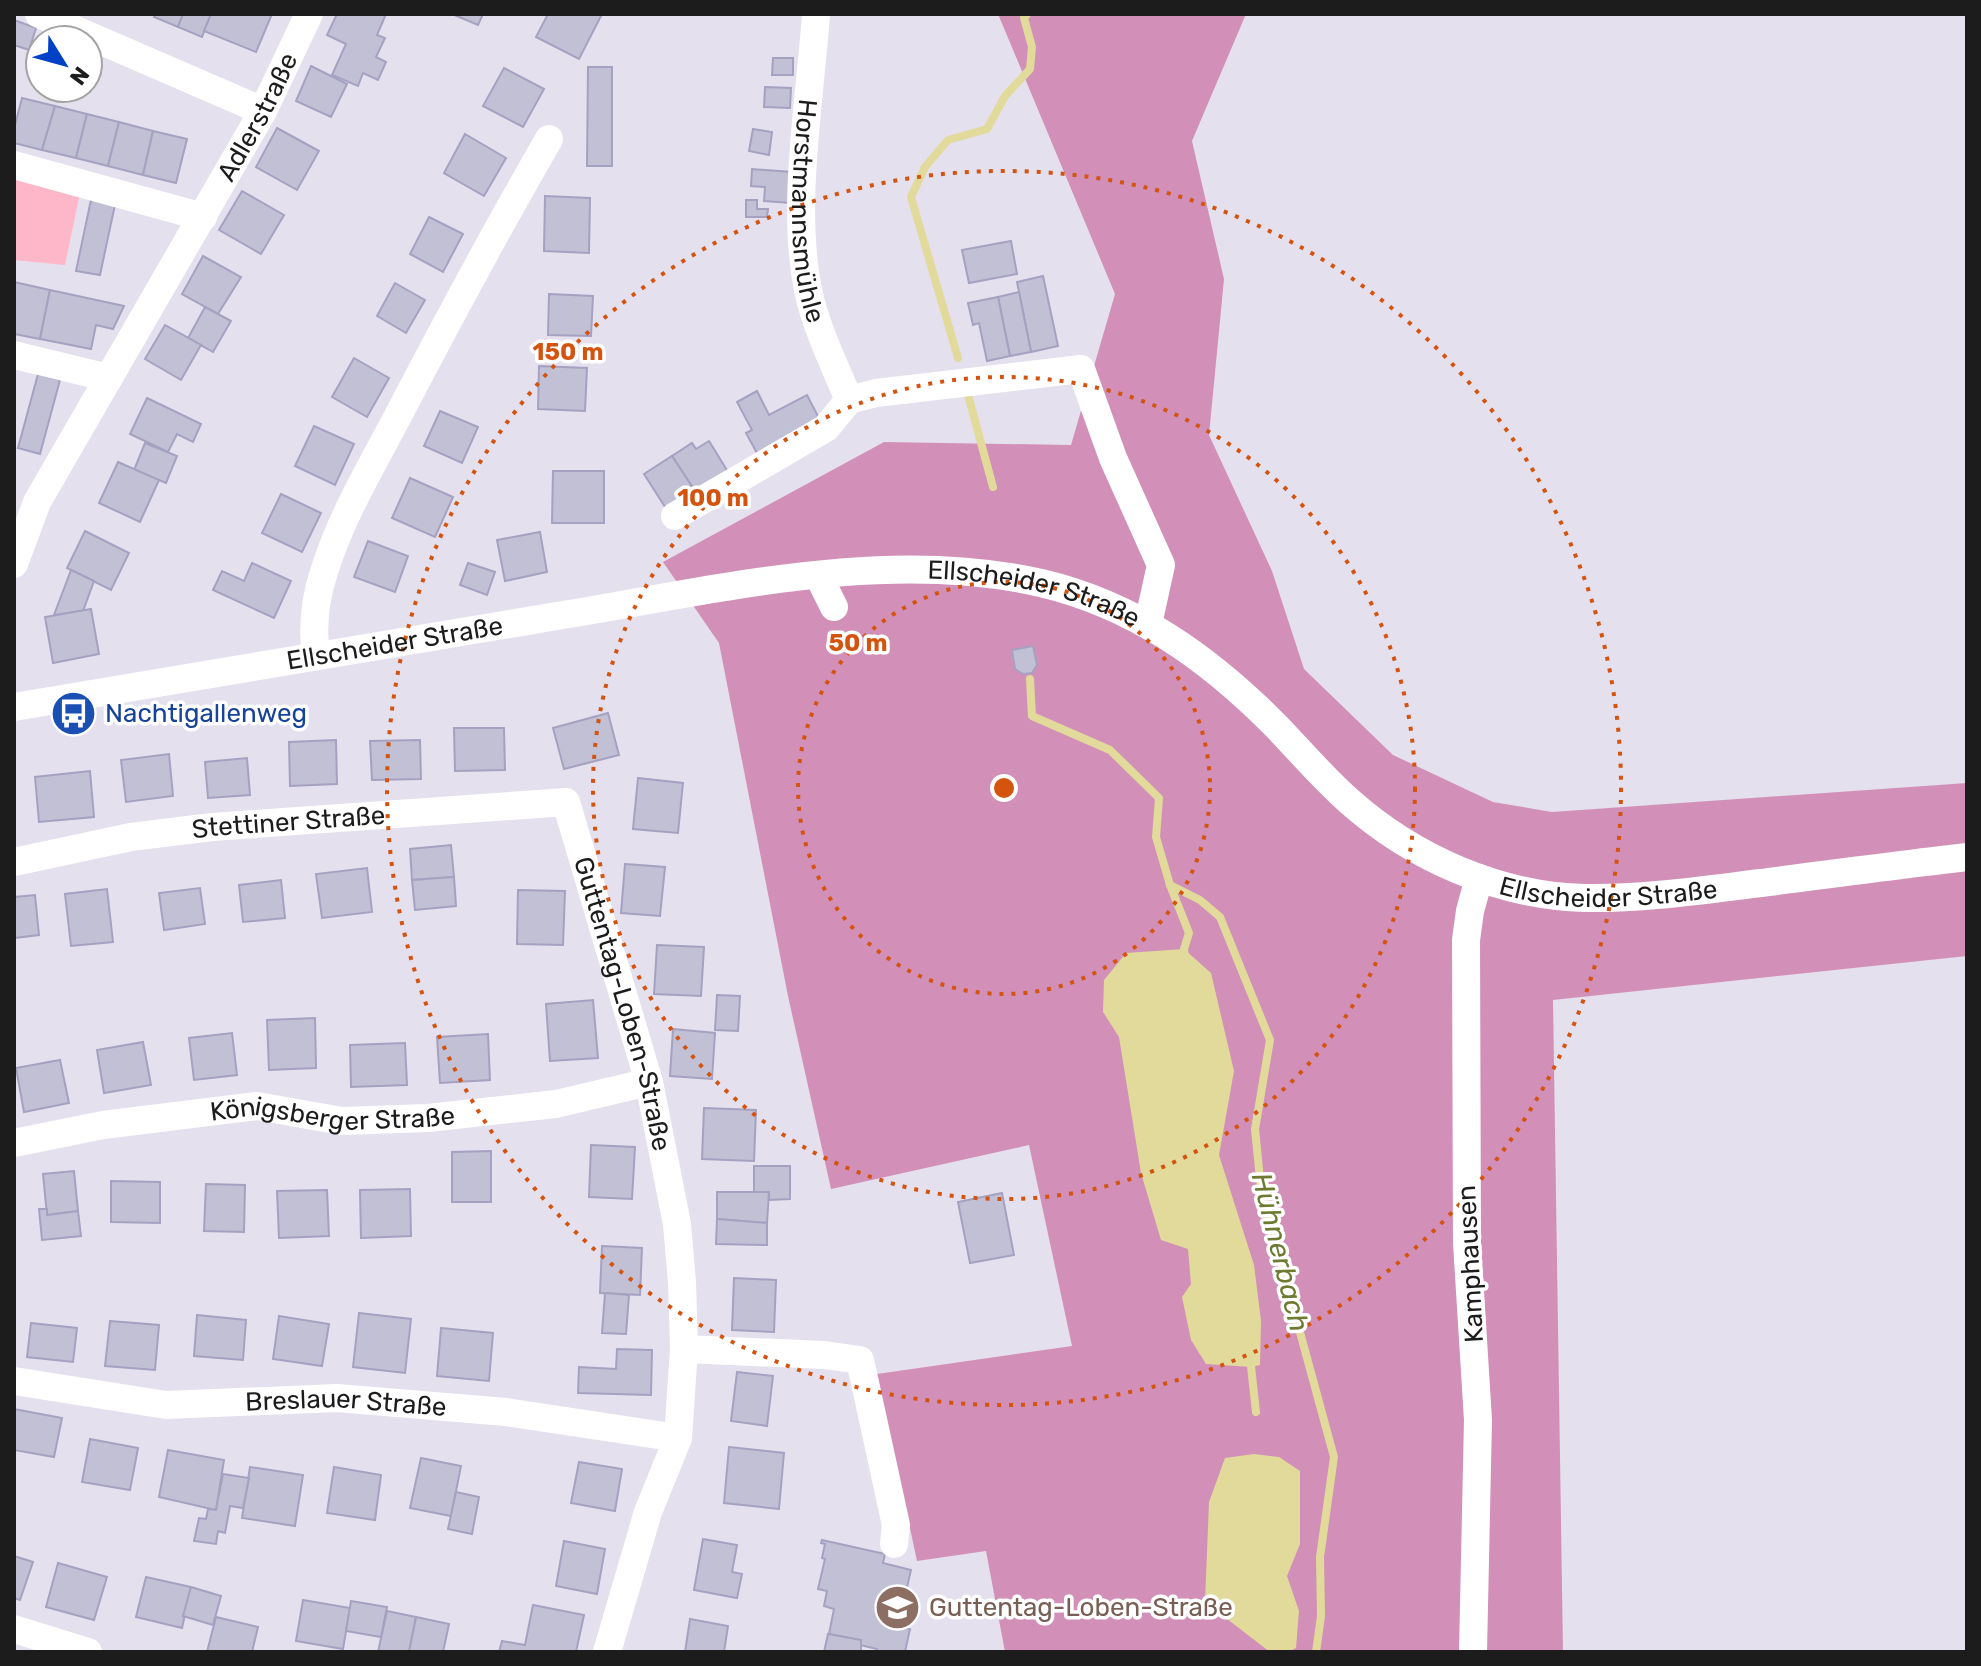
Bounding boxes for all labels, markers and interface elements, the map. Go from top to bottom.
north arrow [24,24,104,104]
street label: Adlerstraße [211,48,304,187]
text: N [64,61,95,90]
street label: Horstmannsmühle [785,98,831,327]
text: 150 m [533,338,603,366]
text: 100 m [677,484,749,512]
street label: Ellscheider Straße [927,555,1145,634]
street label: Ellscheider Straße [284,610,505,677]
text: 50 m [829,629,887,657]
bus stop icon: Nachtigallenweg [50,689,98,737]
place label: Nachtigallenweg [105,698,307,729]
centre of rings [990,774,1018,802]
street label: Stettiner Straße [190,800,386,845]
street label: Guttentag-Loben-Straße [567,853,677,1154]
street label: Ellscheider Straße [1496,870,1719,914]
street label: Königsberger Straße [208,1091,456,1137]
water label: Hühnerbach [1245,1169,1316,1335]
street label: Kamphausen [1451,1184,1490,1344]
street label: Breslauer Straße [245,1383,448,1423]
school or university icon: Guttentag-Loben-Straße [874,1583,922,1631]
place label: Guttentag-Loben-Straße [929,1592,1233,1623]

